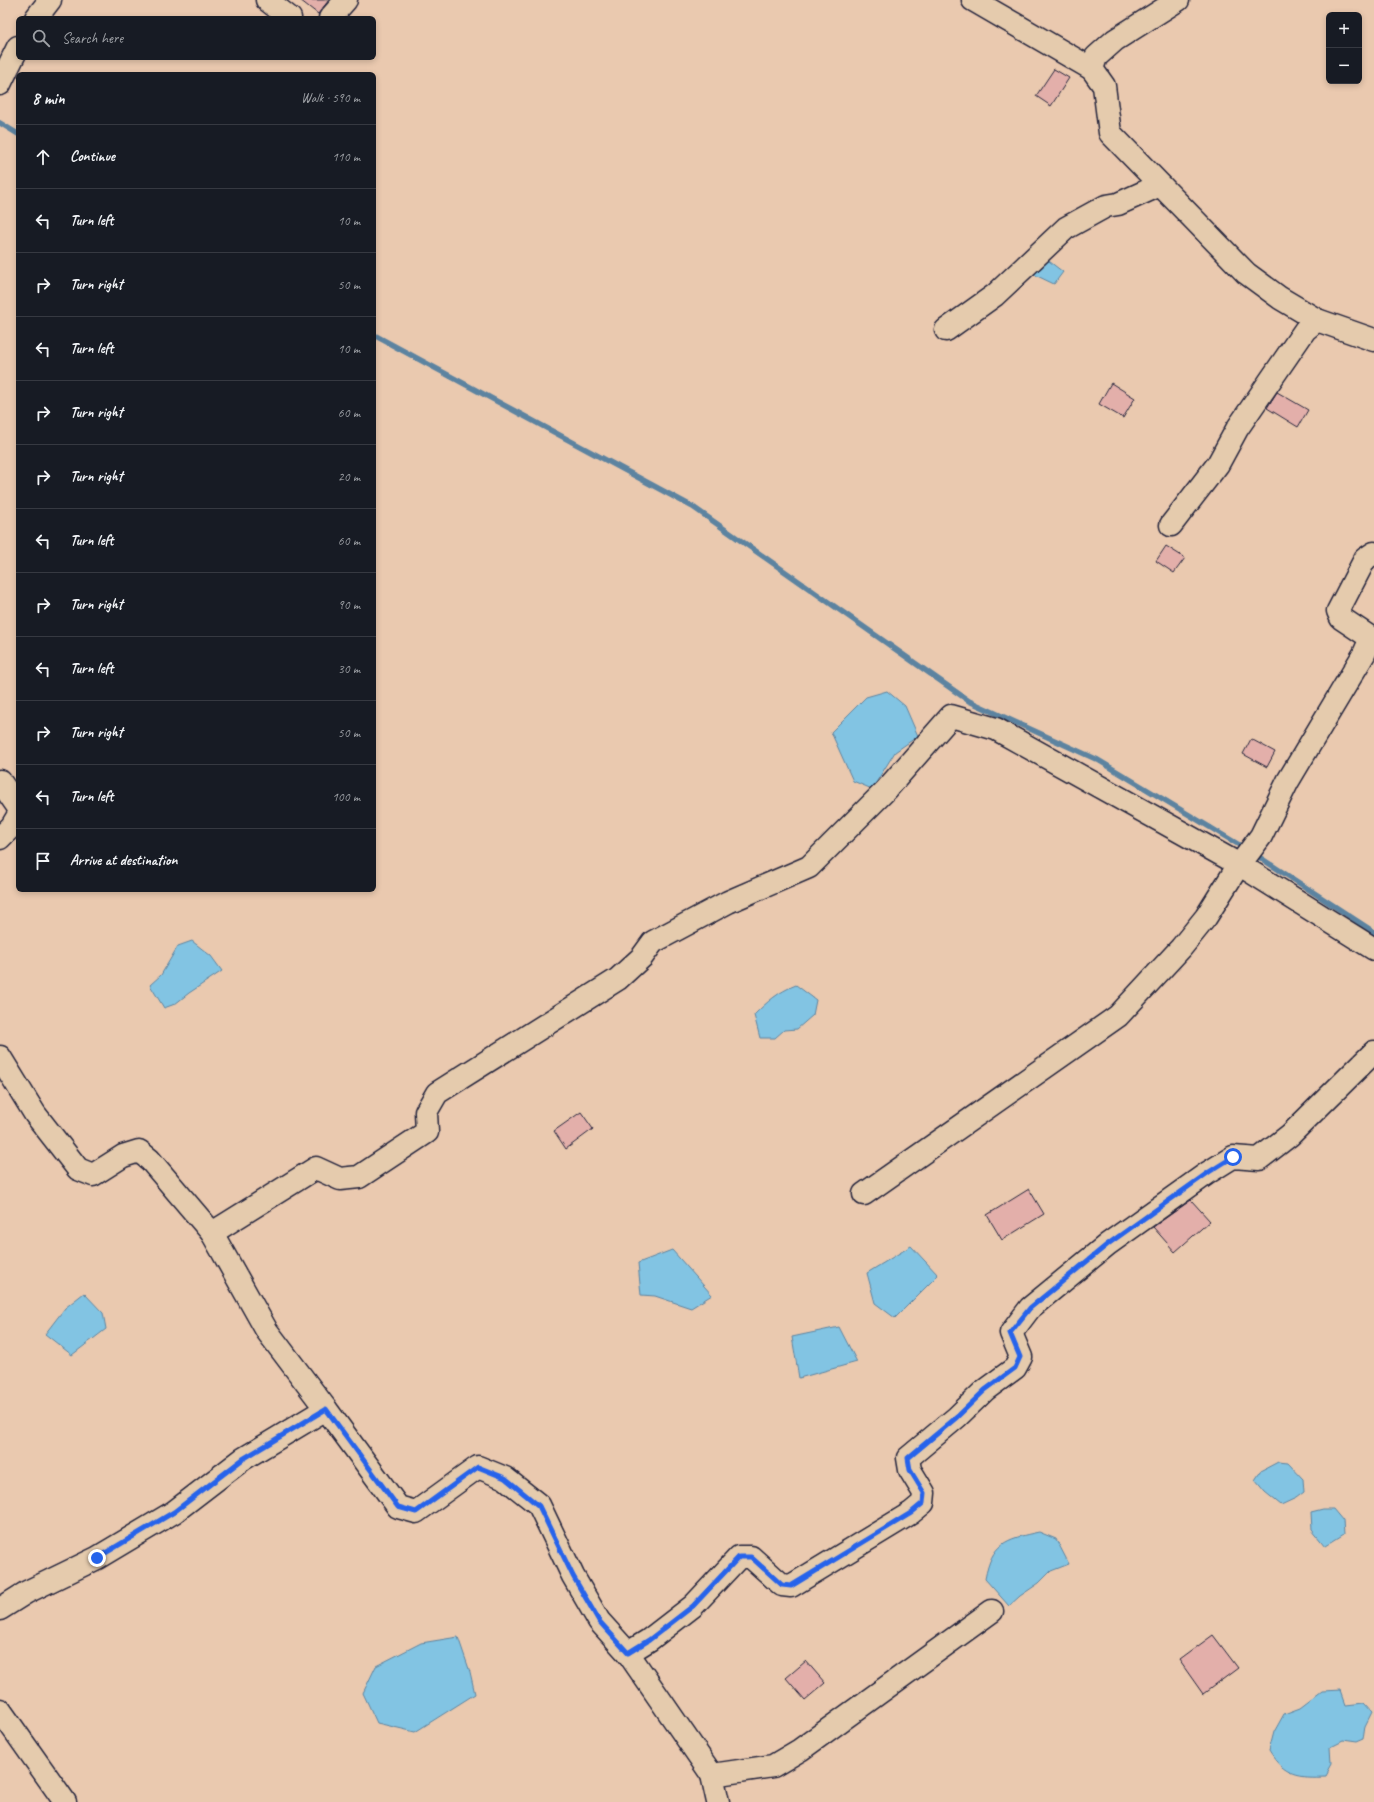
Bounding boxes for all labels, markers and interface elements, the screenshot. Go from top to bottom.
map controls [1326,12,1362,84]
button: + [1326,12,1362,48]
search box [16,16,376,60]
icon: search [30,27,52,49]
text: Search here [62,29,123,48]
button: − [1326,48,1362,84]
text: 8 min [32,88,65,109]
text: Walk · 590 m [301,90,360,106]
icon: ahead [32,146,54,168]
text: Continue [70,147,115,166]
text: 110 m [332,149,360,165]
icon: left [32,210,54,232]
text: Turn left [70,211,113,230]
text: 10 m [338,213,360,229]
icon: right [32,274,54,296]
text: Turn right [70,275,123,294]
text: 50 m [338,277,360,293]
icon: left [32,338,54,360]
text: Turn left [70,339,113,358]
text: 10 m [338,341,360,357]
icon: right [32,402,54,424]
text: Turn right [70,403,123,422]
text: 60 m [338,405,360,421]
icon: right [32,466,54,488]
text: Turn right [70,467,123,486]
text: 20 m [338,469,360,485]
icon: left [32,530,54,552]
text: Turn left [70,531,113,550]
text: 60 m [338,533,360,549]
icon: right [32,594,54,616]
text: Turn right [70,595,123,614]
text: 90 m [338,597,360,613]
icon: left [32,658,54,680]
text: Turn left [70,659,113,678]
text: 30 m [338,661,360,677]
icon: right [32,722,54,744]
text: Turn right [70,723,123,742]
text: 50 m [338,725,360,741]
icon: left [32,786,54,808]
text: Turn left [70,787,113,806]
text: 100 m [332,789,360,805]
icon: arrive [32,850,54,872]
text: Arrive at destination [70,851,177,870]
route start [1224,1148,1242,1166]
route end [88,1549,106,1567]

